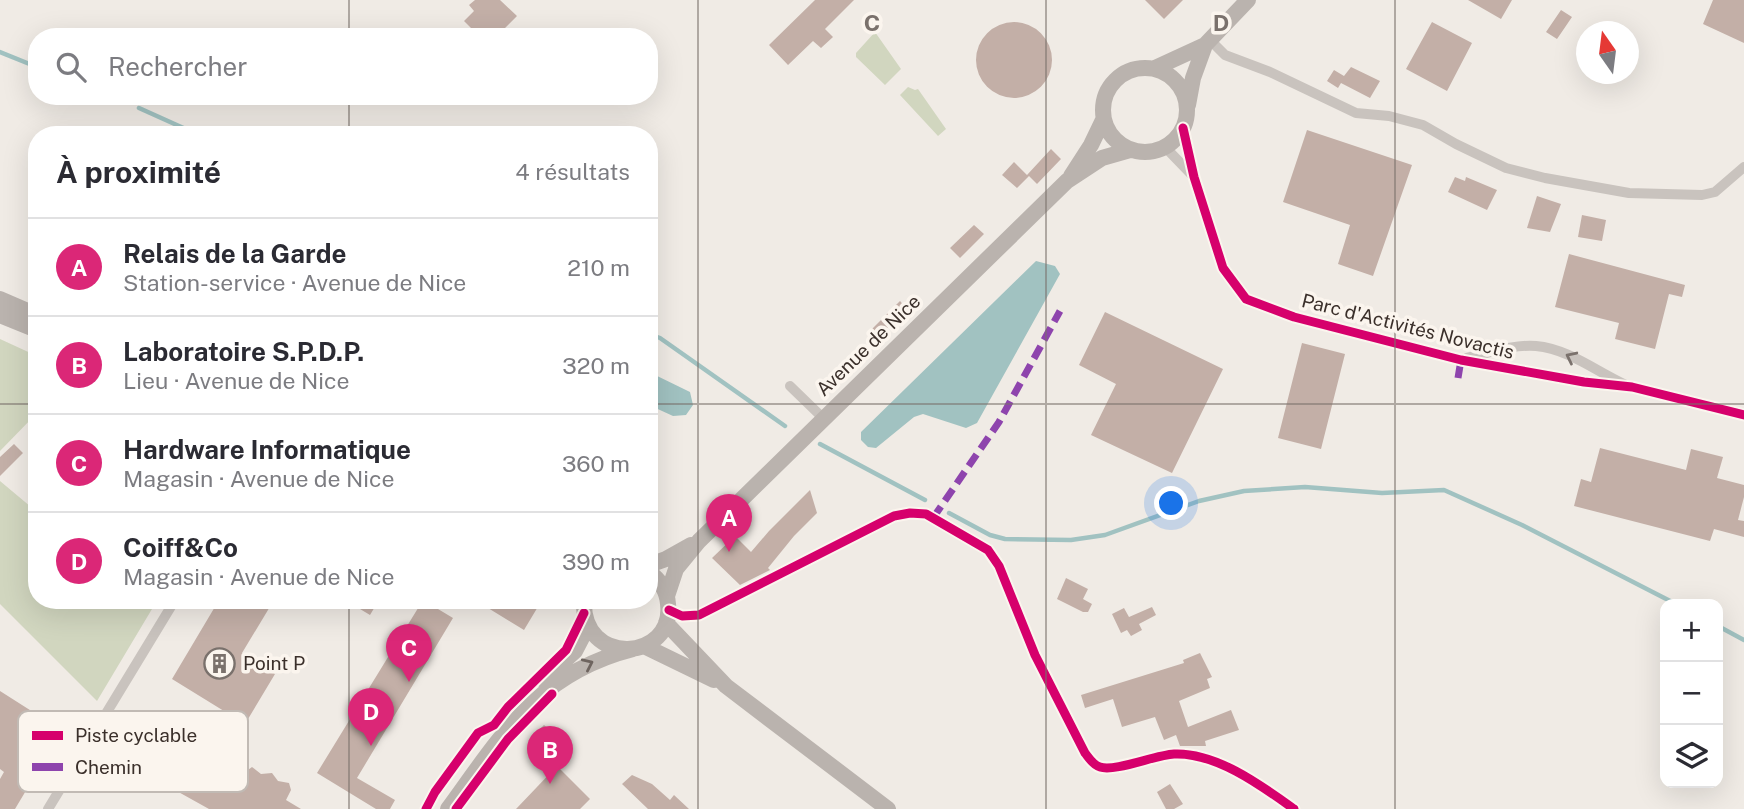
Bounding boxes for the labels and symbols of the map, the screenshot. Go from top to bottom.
text: C [864,9,880,36]
text: D [1213,9,1229,36]
north arrow [1576,21,1639,84]
street label: Parc d'Activités Novactis [1300,289,1516,363]
street label: Avenue de Nice [811,290,925,400]
one-way arrow [1566,351,1578,365]
your location [1154,486,1188,520]
pin: A [706,494,752,552]
pin: C [386,624,432,682]
building icon: Point P [203,646,237,680]
place label: Point P [243,652,305,674]
one-way arrow [581,658,593,672]
pin: D [348,688,394,746]
legend [18,711,248,792]
text: Piste cyclable [75,724,197,746]
pin: B [527,726,573,784]
text: Chemin [75,756,142,778]

